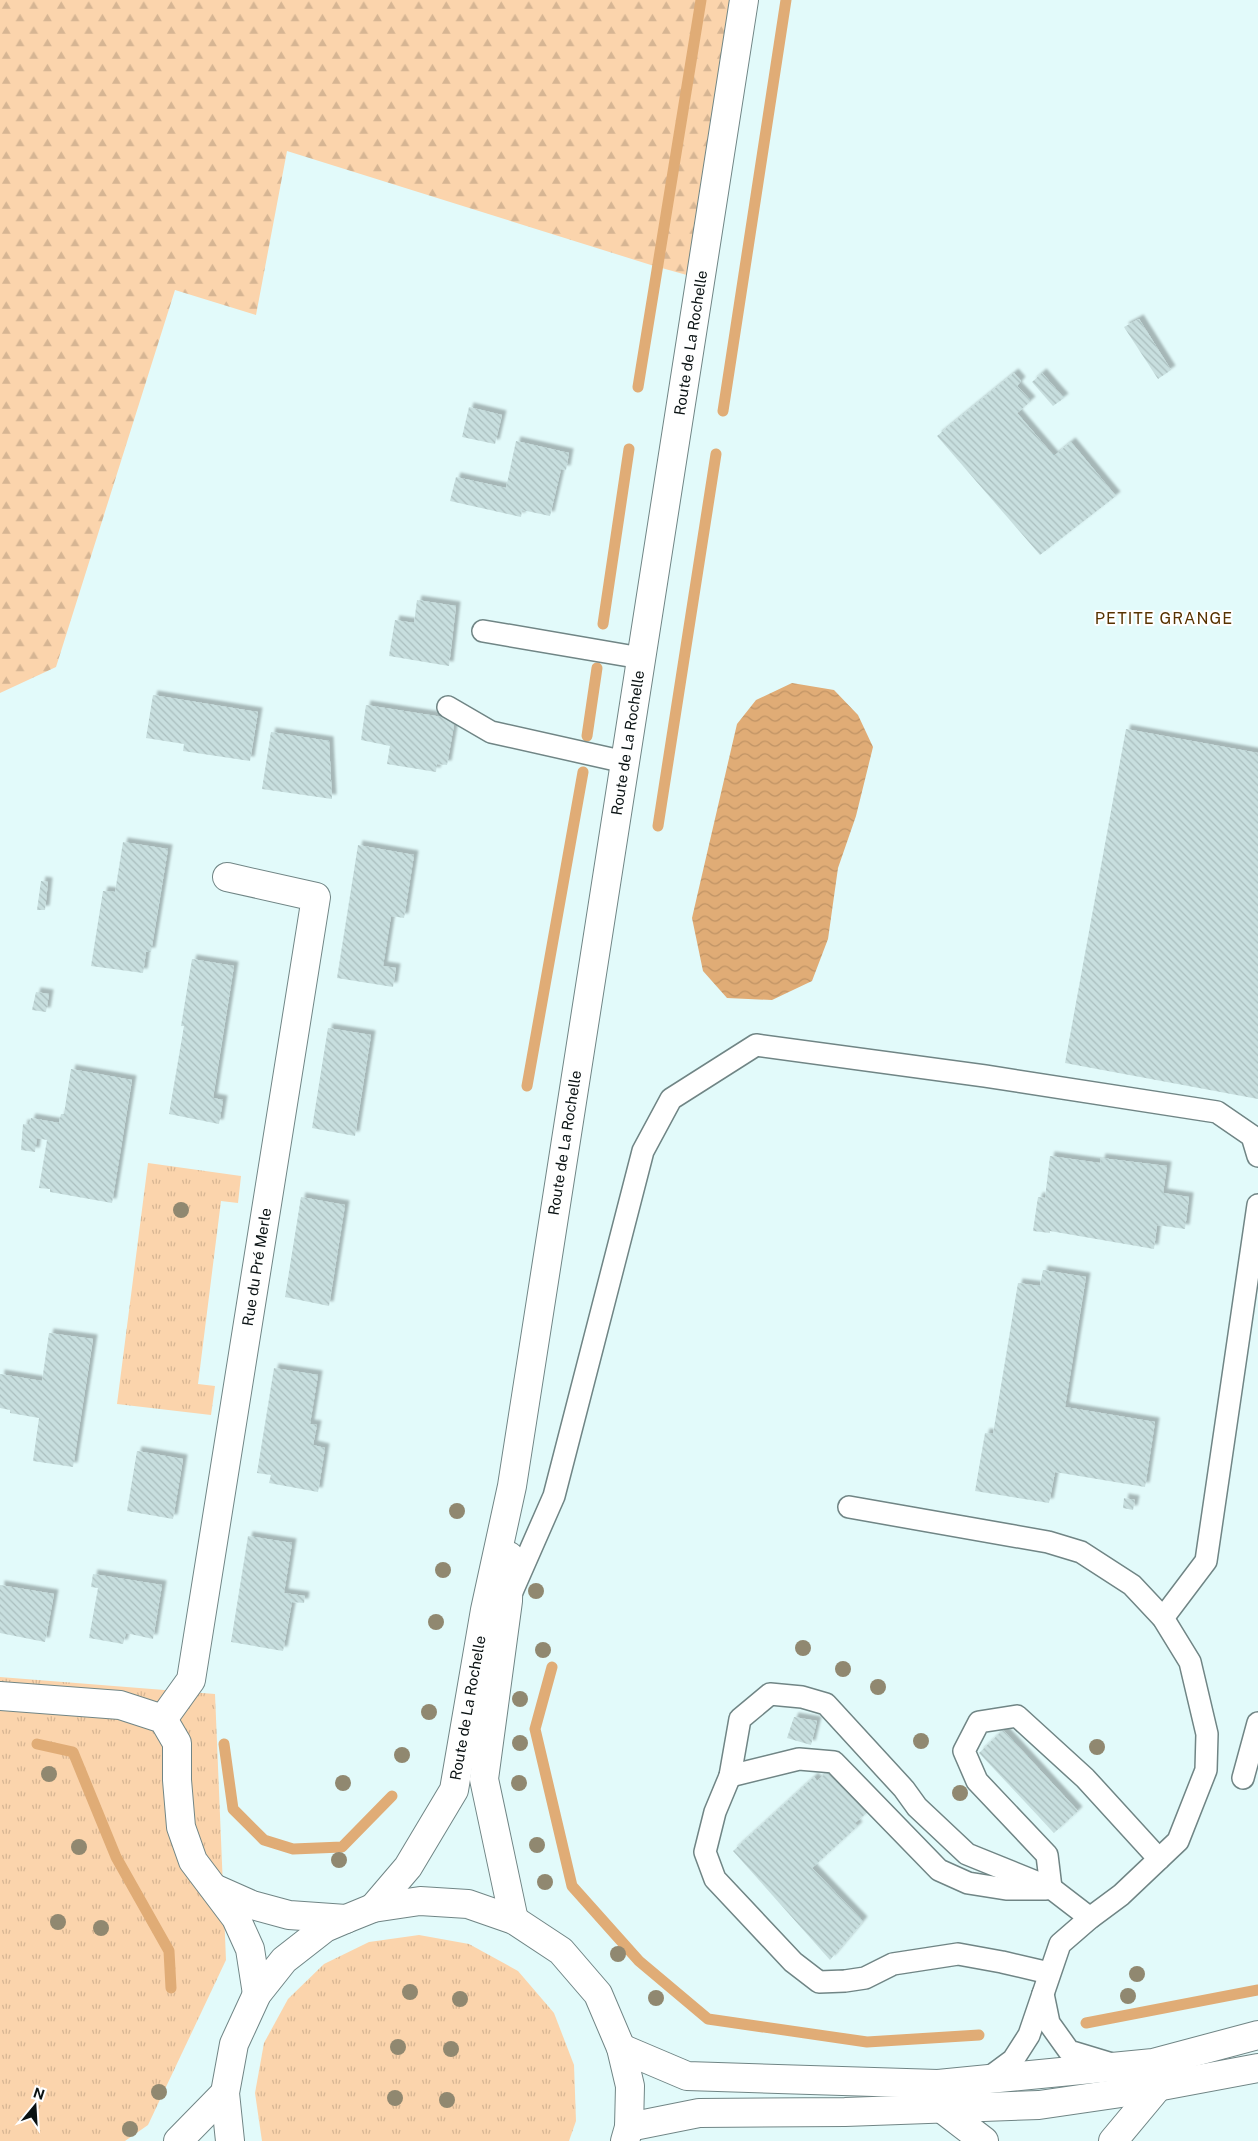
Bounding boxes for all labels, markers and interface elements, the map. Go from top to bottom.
street label: Route de La Rochelle [671,269,710,417]
district label: PETITE GRANGE [1095,609,1233,628]
street label: Route de La Rochelle [608,669,647,817]
street label: Route de La Rochelle [545,1069,584,1217]
street label: Rue du Pré Merle [239,1207,274,1327]
street label: Route de La Rochelle [446,1634,489,1782]
north arrow [10,2081,60,2131]
text: N [31,2084,47,2103]

